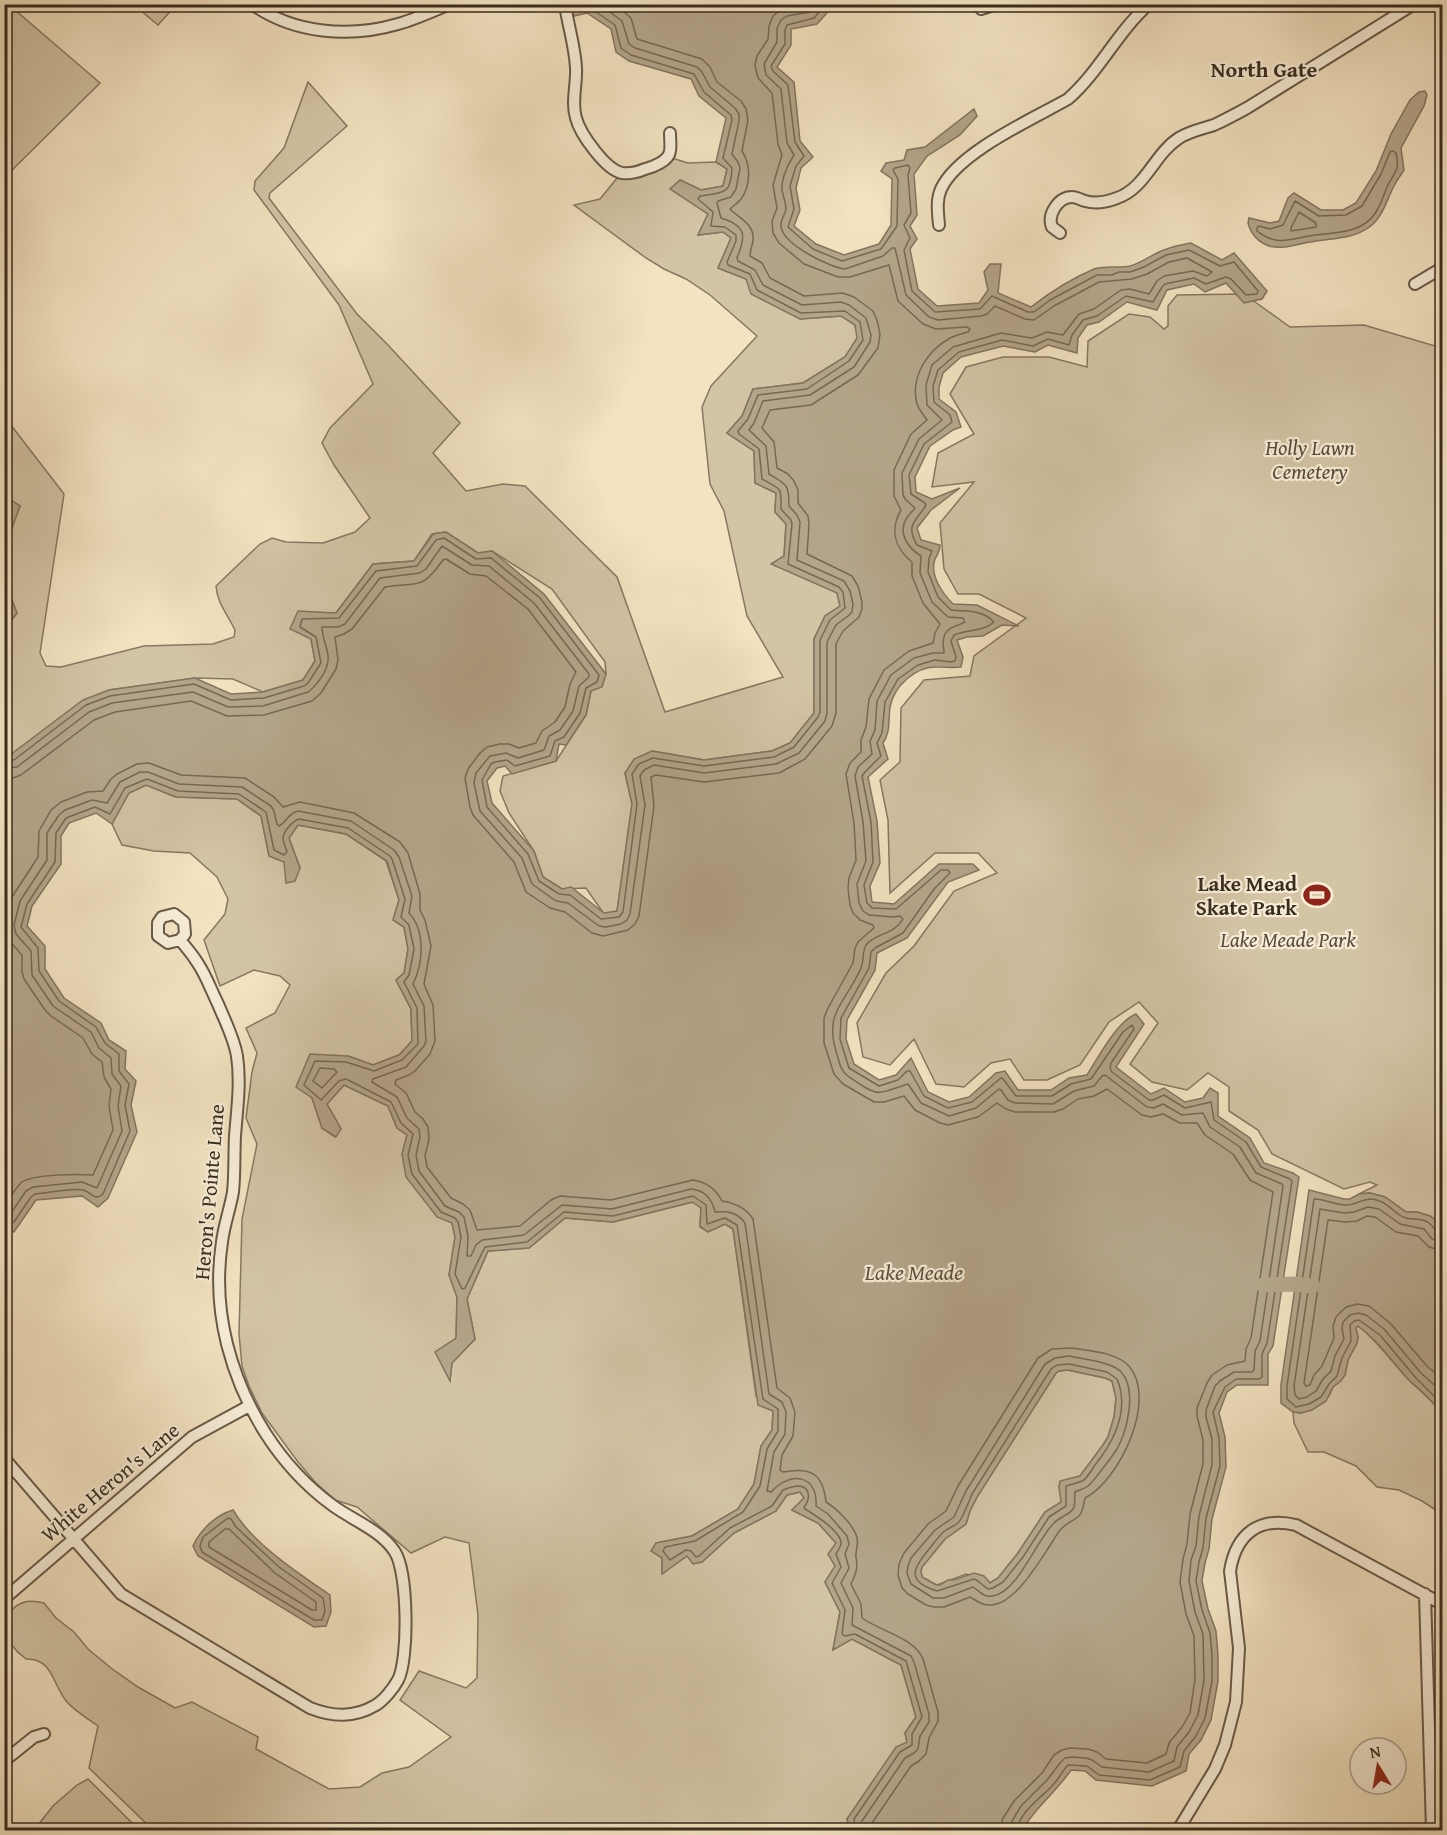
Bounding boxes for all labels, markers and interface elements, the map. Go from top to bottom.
district label: North Gate [1211,53,1317,85]
park label: Holly Lawn Cemetery [1264,432,1355,487]
place label: Lake Mead Skate Park [1196,868,1298,923]
sports icon: Lake Mead Skate Park [1302,880,1332,910]
park label: Lake Meade Park [1219,924,1356,955]
street label: Heron's Pointe Lane [186,1103,232,1281]
water label: Lake Meade [864,1256,963,1288]
street label: White Heron's Lane [34,1415,186,1549]
north arrow [1348,1736,1408,1796]
text: N [1368,1738,1383,1764]

